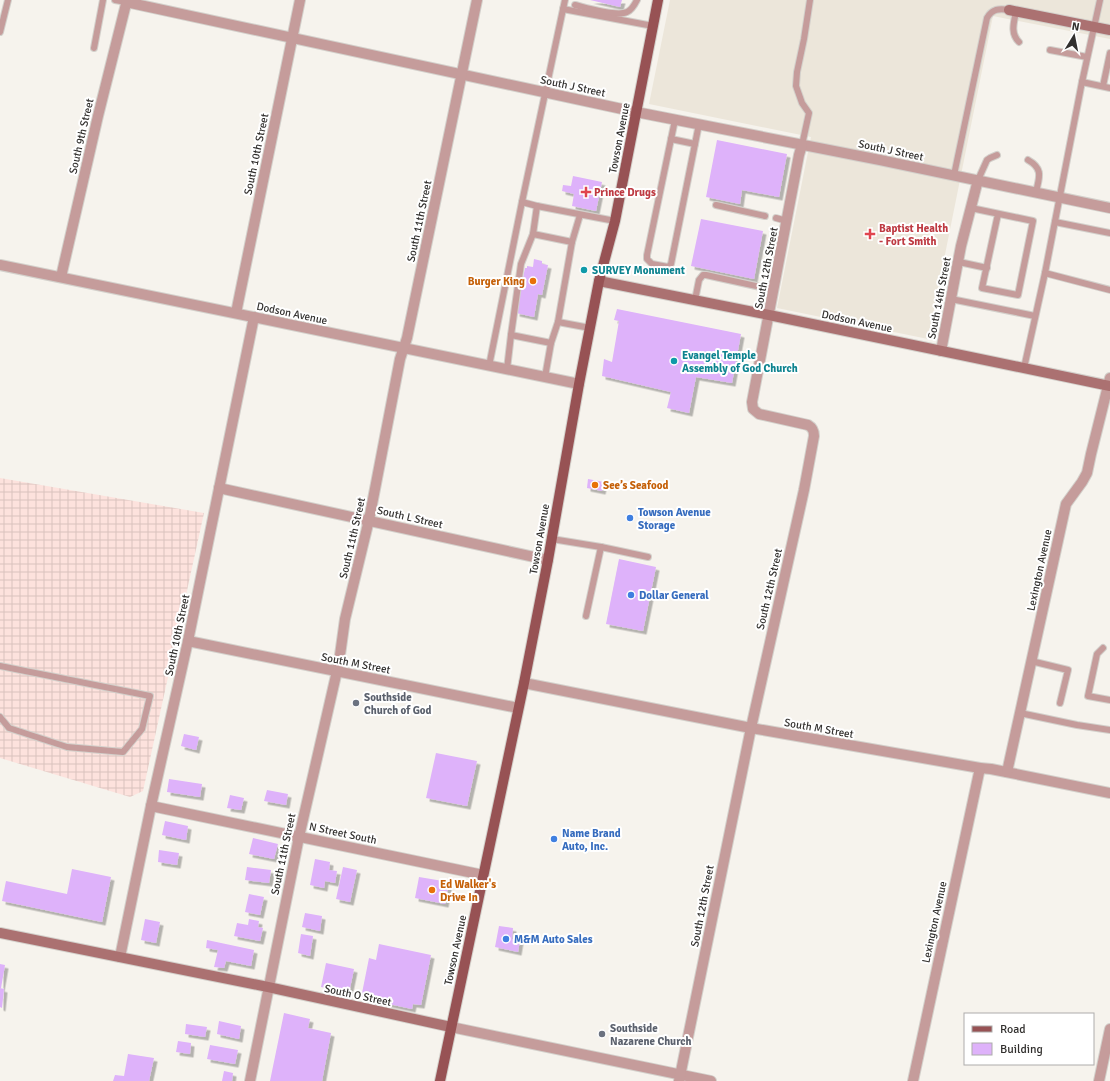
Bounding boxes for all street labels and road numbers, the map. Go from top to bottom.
street label: South J Street [539,73,607,100]
street label: South 9th Street [66,97,97,175]
street label: Towson Avenue [606,102,633,174]
street label: South 10th Street [242,112,271,196]
street label: South J Street [857,137,925,164]
street label: South 11th Street [405,179,434,263]
street label: South 12th Street [752,226,781,310]
street label: South 14th Street [925,256,954,340]
street label: Dodson Avenue [255,300,328,327]
street label: Dodson Avenue [820,308,893,335]
street label: South 11th Street [337,496,368,580]
street label: Towson Avenue [527,503,552,575]
street label: South L Street [376,504,444,531]
street label: Lexington Avenue [1024,528,1054,612]
street label: South 12th Street [754,547,785,631]
street label: South 10th Street [163,593,192,677]
street label: South M Street [320,650,392,677]
street label: South M Street [783,716,855,741]
street label: South 11th Street [269,812,298,896]
street label: N Street South [308,820,378,847]
street label: South 12th Street [688,864,717,948]
street label: Lexington Avenue [919,880,949,964]
street label: Towson Avenue [442,914,469,986]
street label: South O Street [323,982,393,1009]

